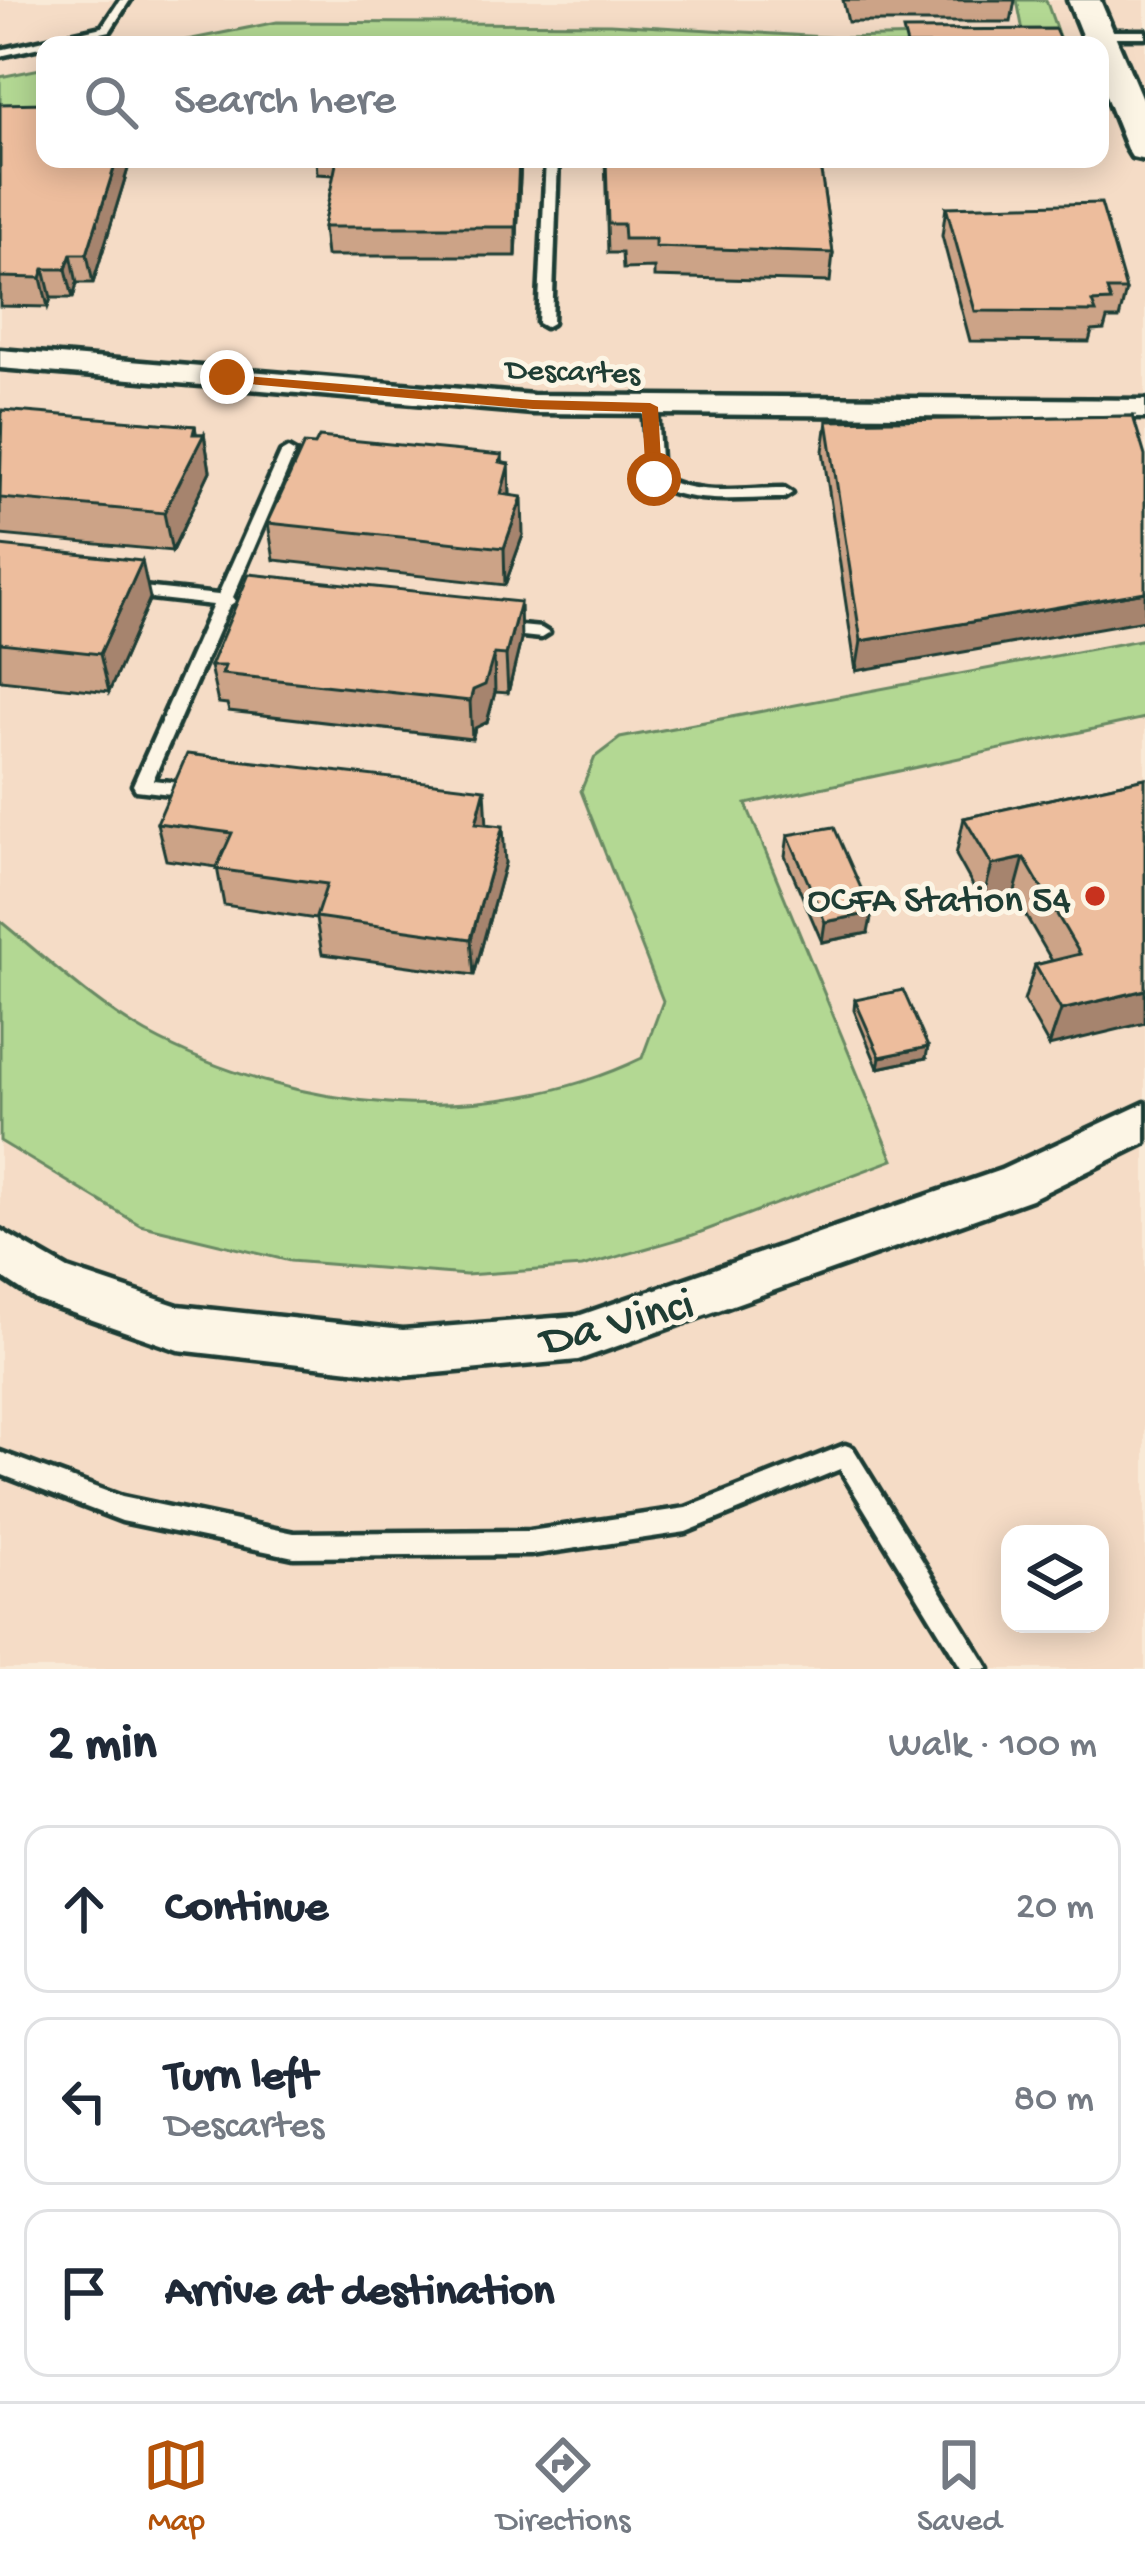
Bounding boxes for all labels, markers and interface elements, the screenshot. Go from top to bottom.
search box [36,36,1109,168]
icon: search [78,69,144,135]
text: Search here [174,76,396,129]
route end [200,350,254,404]
street label: Descartes [503,353,642,395]
route start [627,452,681,506]
place label: OCFA Station 54 [807,880,1071,926]
marker: OCFA Station 54 [1082,883,1108,909]
street label: Da Vinci [533,1279,701,1375]
map controls [1001,1525,1109,1633]
button: layers [1001,1525,1109,1633]
text: 2 min [48,1717,157,1777]
text: Walk · 100 m [889,1724,1097,1770]
icon: ahead [51,1876,117,1942]
text: Continue [165,1883,328,1936]
text: 20 m [1016,1886,1094,1932]
text: Turn left [165,2052,317,2105]
icon: left [51,2068,117,2134]
text: 80 m [1014,2078,1094,2124]
text: Descartes [165,2105,324,2151]
icon: arrive [51,2260,117,2326]
text: Arrive at destination [165,2267,554,2320]
tab: Map [143,2432,209,2542]
tab: Directions [496,2432,630,2542]
tab: Saved [917,2432,1002,2542]

